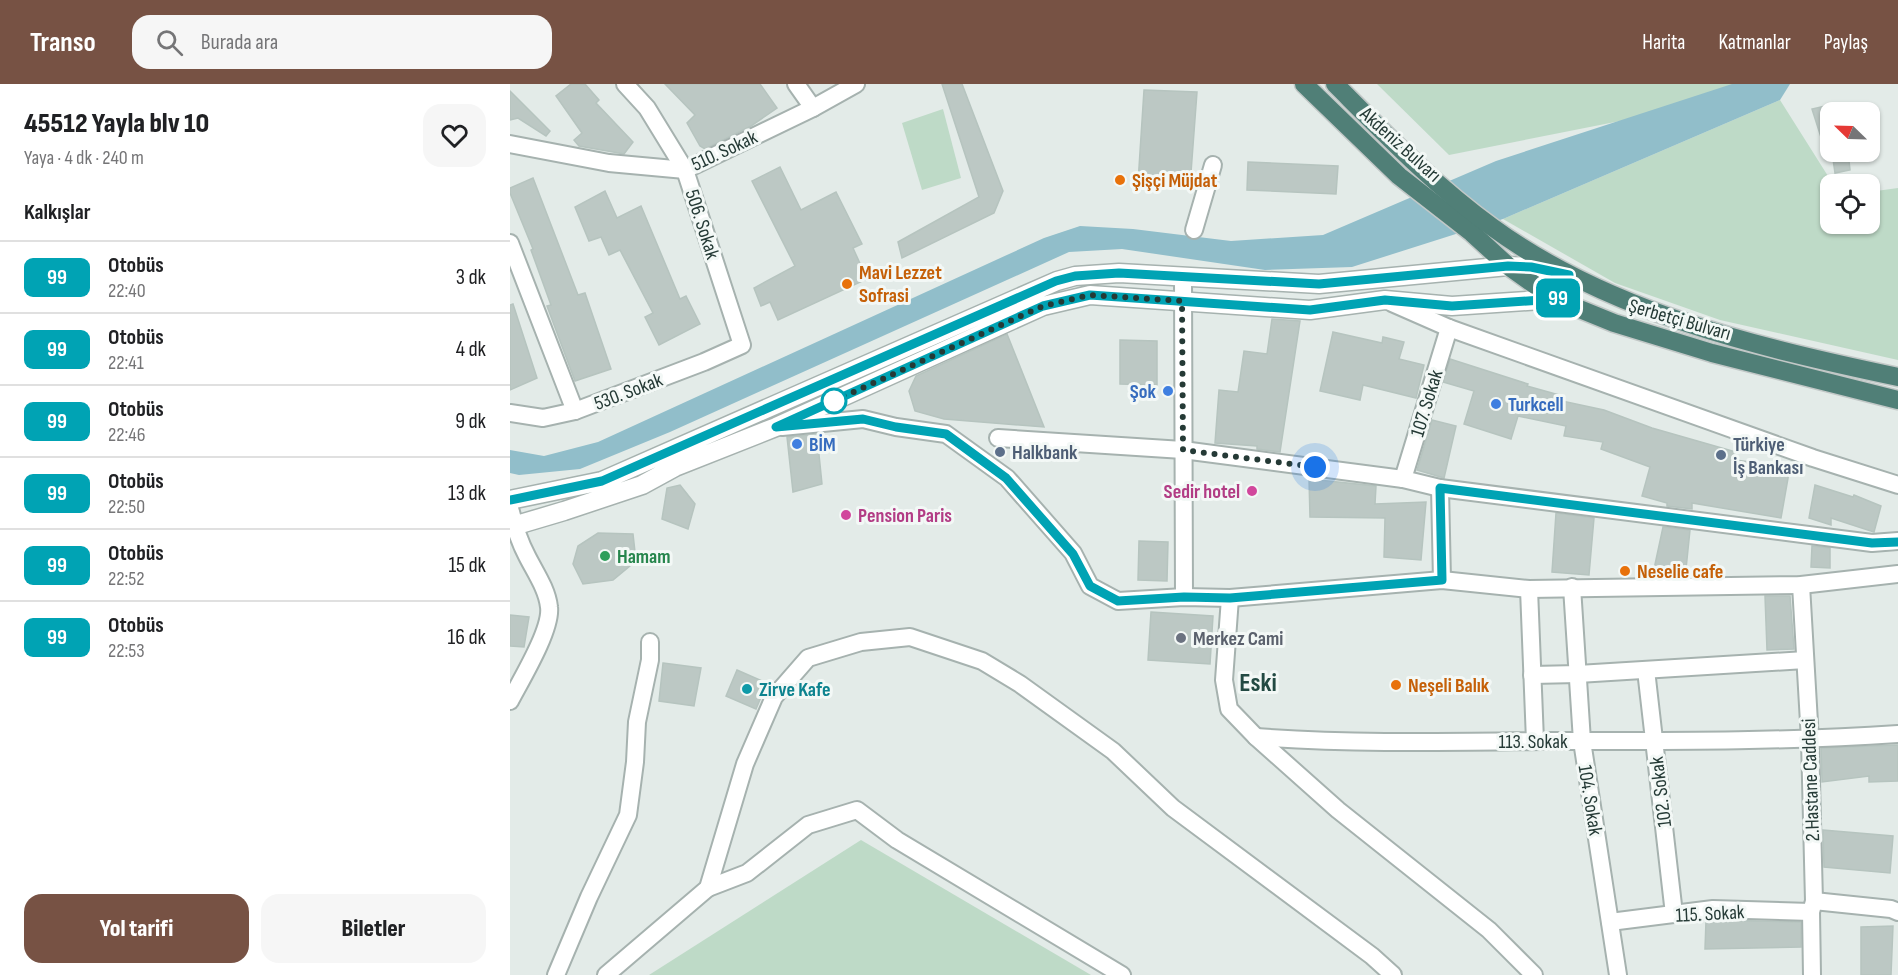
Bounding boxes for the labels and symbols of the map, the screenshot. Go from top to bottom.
street label: Akdeniz Bulvarı [1354,101,1446,187]
north arrow [1820,102,1880,162]
street label: 510. Sokak [688,125,762,177]
place label: Şişçi Müjdat [1132,169,1218,193]
marker: Şişçi Müjdat [1113,173,1127,187]
street label: 506. Sokak [680,186,725,263]
place label: Mavi Lezzet Sofrasi [859,261,942,308]
marker: Mavi Lezzet Sofrasi [840,277,854,291]
line badge: 99 [1531,278,1585,318]
street label: Şerbetçi Bulvarı [1626,294,1734,346]
street label: 107. Sokak [1405,367,1449,440]
street label: 530. Sokak [591,368,666,416]
place label: Şok [1130,380,1157,404]
marker: Şok [1161,384,1175,398]
unlabelled marker [821,388,847,414]
place label: Turkcell [1508,393,1564,417]
marker: Turkcell [1489,397,1503,411]
place label: BİM [809,433,836,457]
place label: Türkiye İş Bankası [1733,433,1803,480]
marker: BİM [790,437,804,451]
place label: Halkbank [1012,441,1078,465]
marker: Halkbank [993,445,1007,459]
marker: Türkiye İş Bankası [1714,448,1728,462]
your location [1300,452,1330,482]
place label: Sedir hotel [1164,480,1240,504]
marker: Sedir hotel [1245,484,1259,498]
place label: Pension Paris [858,504,952,528]
marker: Pension Paris [839,508,853,522]
place label: Hamam [617,545,671,569]
marker: Hamam [598,549,612,563]
place label: Neselie cafe [1637,560,1723,584]
marker: Neselie cafe [1618,564,1632,578]
place label: Merkez Cami [1193,627,1283,651]
marker: Merkez Cami [1174,631,1188,645]
district label: Eski [1239,668,1277,699]
place label: Neşeli Balık [1408,674,1490,698]
place label: Zirve Kafe [759,678,830,702]
marker: Neşeli Balık [1389,678,1403,692]
marker: Zirve Kafe [740,682,754,696]
street label: 2.Hastane Caddesi [1797,718,1825,842]
street label: 113. Sokak [1498,730,1568,754]
street label: 102. Sokak [1645,755,1677,829]
street label: 104. Sokak [1573,763,1607,837]
street label: 115. Sokak [1675,900,1745,928]

